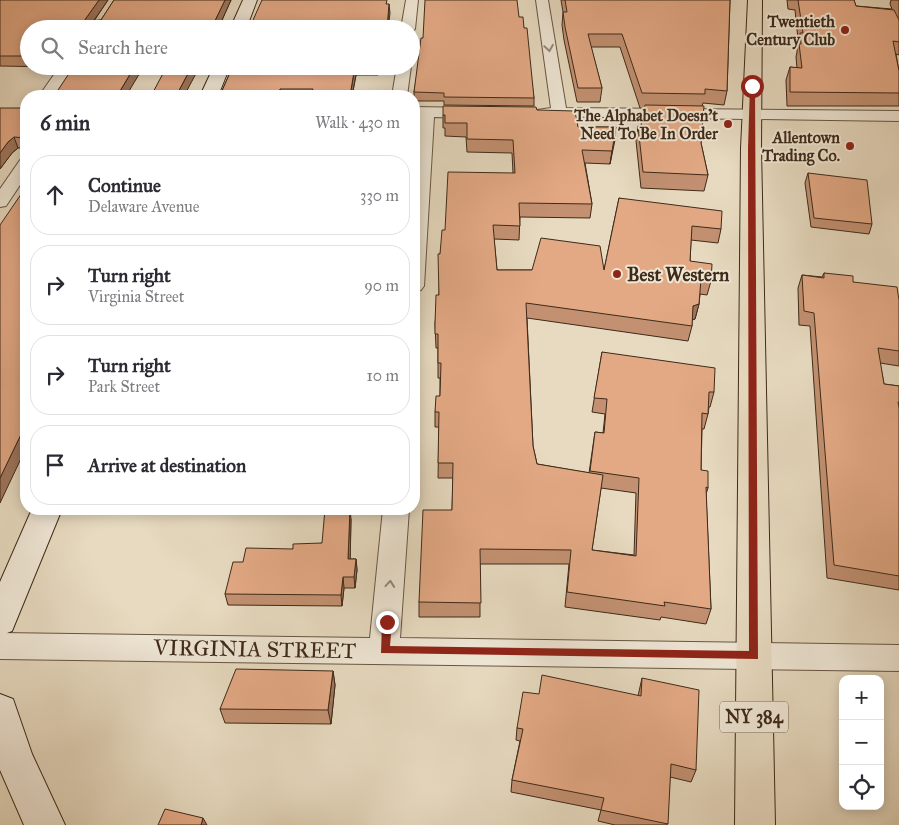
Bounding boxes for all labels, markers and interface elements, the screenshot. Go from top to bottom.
place label: Twentieth Century Club [746,12,835,50]
search box [20,20,420,75]
marker: Twentieth Century Club [839,24,851,36]
icon: search [38,34,66,62]
text: Search here [78,36,168,59]
one-way arrow [543,45,554,53]
route start [741,75,764,98]
place label: The Alphabet Doesn't Need To Be In Order [573,106,719,143]
text: 6 min [40,110,90,136]
text: Walk · 430 m [315,113,400,132]
marker: The Alphabet Doesn't Need To Be In Order [722,118,734,130]
place label: Allentown Trading Co. [761,128,840,166]
marker: Allentown Trading Co. [844,140,856,152]
text: Continue [88,174,161,197]
icon: ahead [41,181,69,209]
text: 330 m [360,186,399,205]
text: Delaware Avenue [88,197,200,216]
place label: Best Western [627,263,730,286]
text: Turn right [88,264,171,287]
marker: Best Western [611,268,623,280]
icon: right [41,271,69,299]
text: 90 m [364,276,399,295]
text: Virginia Street [88,287,184,306]
text: Turn right [88,354,171,377]
icon: right [41,361,69,389]
text: 10 m [367,366,399,385]
text: Park Street [88,377,160,396]
icon: arrive [41,451,69,479]
text: Arrive at destination [88,454,246,477]
one-way arrow [384,580,395,588]
route end [376,611,399,634]
street label: VIRGINIA STREET [152,634,357,664]
map controls [839,675,884,810]
button: + [839,675,884,720]
road number: NY 384 [720,702,788,732]
button: − [839,720,884,765]
button: locate [839,765,884,810]

